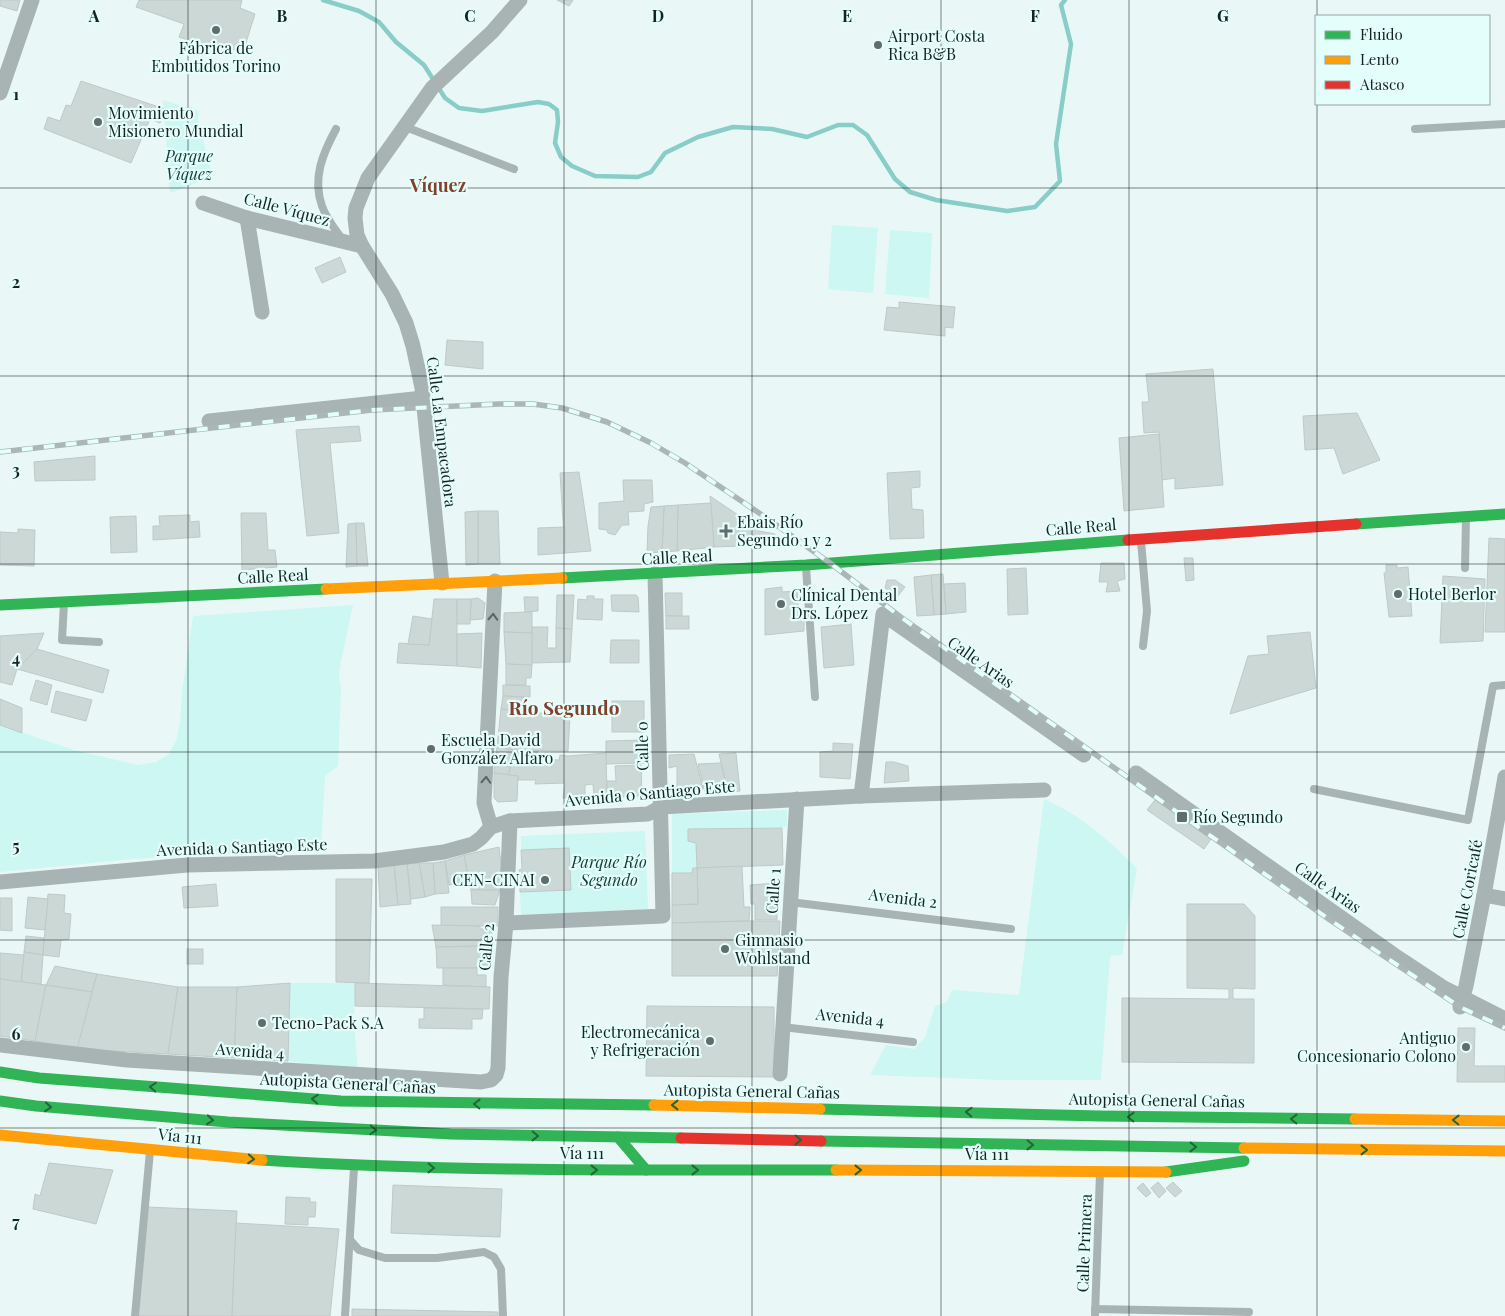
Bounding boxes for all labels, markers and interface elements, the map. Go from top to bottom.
text: A [88,5,100,26]
text: B [277,5,288,26]
text: C [464,5,476,26]
text: D [652,5,664,26]
text: E [842,5,852,26]
text: F [1030,5,1040,26]
text: G [1217,5,1229,26]
legend [1315,15,1490,105]
marker: Fábrica de Embutidos Torino [210,24,222,36]
text: Fluido [1360,24,1403,44]
place label: Airport Costa Rica B&B [887,25,985,64]
place label: Fábrica de Embutidos Torino [151,37,281,76]
marker: Airport Costa Rica B&B [872,39,884,51]
text: Lento [1360,49,1399,69]
text: Atasco [1359,74,1404,94]
text: 1 [13,83,19,104]
place label: Movimiento Misionero Mundial [108,102,244,141]
marker: Movimiento Misionero Mundial [92,116,104,128]
park label: Parque Víquez [164,145,213,184]
district label: Víquez [409,173,466,197]
street label: Calle Víquez [242,187,333,230]
text: 2 [12,271,20,292]
street label: Calle La Empacadora [423,356,462,508]
text: 3 [12,459,20,480]
place label: Ebais Río Segundo 1 y 2 [737,511,832,550]
street label: Calle Real [1045,513,1118,540]
marker: Ebais Río Segundo 1 y 2 [719,524,733,538]
street label: Calle Real [641,544,713,569]
street label: Calle Real [237,563,309,588]
place label: Hotel Berlor [1408,583,1496,604]
place label: Clínical Dental Drs. López [791,584,898,623]
marker: Hotel Berlor [1392,588,1404,600]
marker: Clínical Dental Drs. López [775,598,787,610]
one-way arrow [488,613,499,621]
street label: Calle Arias [944,631,1019,692]
text: 4 [12,647,20,668]
district label: Río Segundo [509,694,620,720]
street label: Calle 0 [631,721,652,771]
place label: Escuela David González Alfaro [441,729,553,768]
marker: Escuela David González Alfaro [425,743,437,755]
one-way arrow [480,775,491,783]
street label: Avenida 0 Santiago Este [563,775,736,810]
place label: Río Segundo [1193,806,1283,827]
marker: Río Segundo [1175,810,1189,824]
street label: Avenida 0 Santiago Este [155,833,328,860]
text: 5 [12,835,20,856]
street label: Calle Coricafé [1447,838,1486,940]
park label: Parque Río Segundo [570,851,647,890]
street label: Calle Arias [1291,856,1366,917]
street label: Calle 1 [760,867,785,915]
place label: CEN-CINAI [452,869,535,890]
marker: CEN-CINAI [539,874,551,886]
street label: Avenida 2 [867,883,938,912]
street label: Calle 2 [473,922,498,972]
place label: Gimnasio Wohlstand [734,929,811,968]
marker: Gimnasio Wohlstand [719,943,731,955]
street label: Avenida 4 [814,1002,885,1031]
place label: Tecno-Pack S.A [272,1012,385,1033]
marker: Tecno-Pack S.A [256,1017,268,1029]
place label: Electromecánica y Refrigeración [581,1021,700,1060]
text: 6 [12,1023,21,1044]
place label: Antiguo Concesionario Colono [1297,1027,1456,1066]
marker: Electromecánica y Refrigeración [704,1035,716,1047]
street label: Avenida 4 [214,1038,285,1063]
marker: Antiguo Concesionario Colono [1460,1041,1472,1053]
street label: Autopista General Cañas [259,1067,437,1098]
street label: Autopista General Cañas [663,1078,840,1103]
one-way arrow [149,1081,157,1092]
street label: Autopista General Cañas [1068,1087,1245,1112]
one-way arrow [311,1094,319,1105]
one-way arrow [473,1099,480,1109]
one-way arrow [670,1100,678,1111]
one-way arrow [45,1101,53,1112]
one-way arrow [965,1107,973,1118]
one-way arrow [1127,1112,1135,1122]
one-way arrow [1290,1113,1298,1124]
one-way arrow [207,1114,215,1125]
one-way arrow [1452,1115,1460,1125]
street label: Vía 111 [156,1123,203,1148]
one-way arrow [369,1124,377,1135]
one-way arrow [531,1130,539,1141]
one-way arrow [794,1135,802,1145]
one-way arrow [1026,1139,1034,1150]
street label: Vía 111 [559,1142,604,1163]
one-way arrow [1189,1142,1197,1152]
street label: Vía 111 [964,1143,1009,1164]
one-way arrow [1361,1145,1369,1155]
one-way arrow [248,1154,256,1165]
one-way arrow [427,1162,435,1173]
one-way arrow [590,1165,598,1175]
one-way arrow [692,1165,699,1175]
one-way arrow [854,1165,862,1175]
street label: Calle Primera [1071,1193,1096,1293]
text: 7 [12,1211,20,1232]

